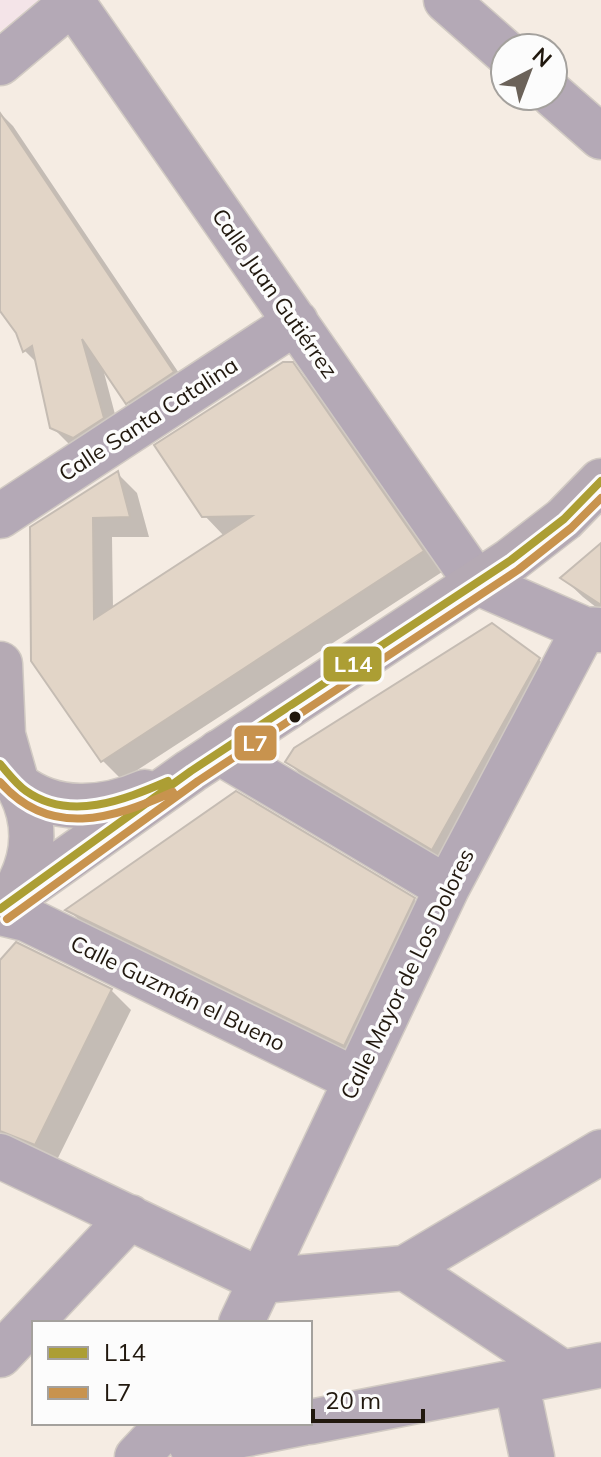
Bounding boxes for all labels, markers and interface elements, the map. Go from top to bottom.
north arrow [489,32,569,112]
text: N [527,41,558,73]
street label: Calle Juan Gutiérrez [206,203,344,383]
street label: Calle Santa Catalina [53,351,243,487]
line badge: L14 [322,645,383,683]
text: L14 [334,650,372,678]
unlabelled marker [287,709,303,725]
line badge: L7 [233,724,278,762]
text: L7 [242,729,268,757]
street label: Calle Mayor de Los Dolores [334,844,480,1104]
street label: Calle Guzmán el Bueno [66,929,290,1057]
legend [32,1321,312,1425]
text: L14 [104,1337,146,1367]
scale bar [313,1373,423,1423]
text: L7 [104,1377,131,1407]
text: 20 m [325,1385,381,1415]

